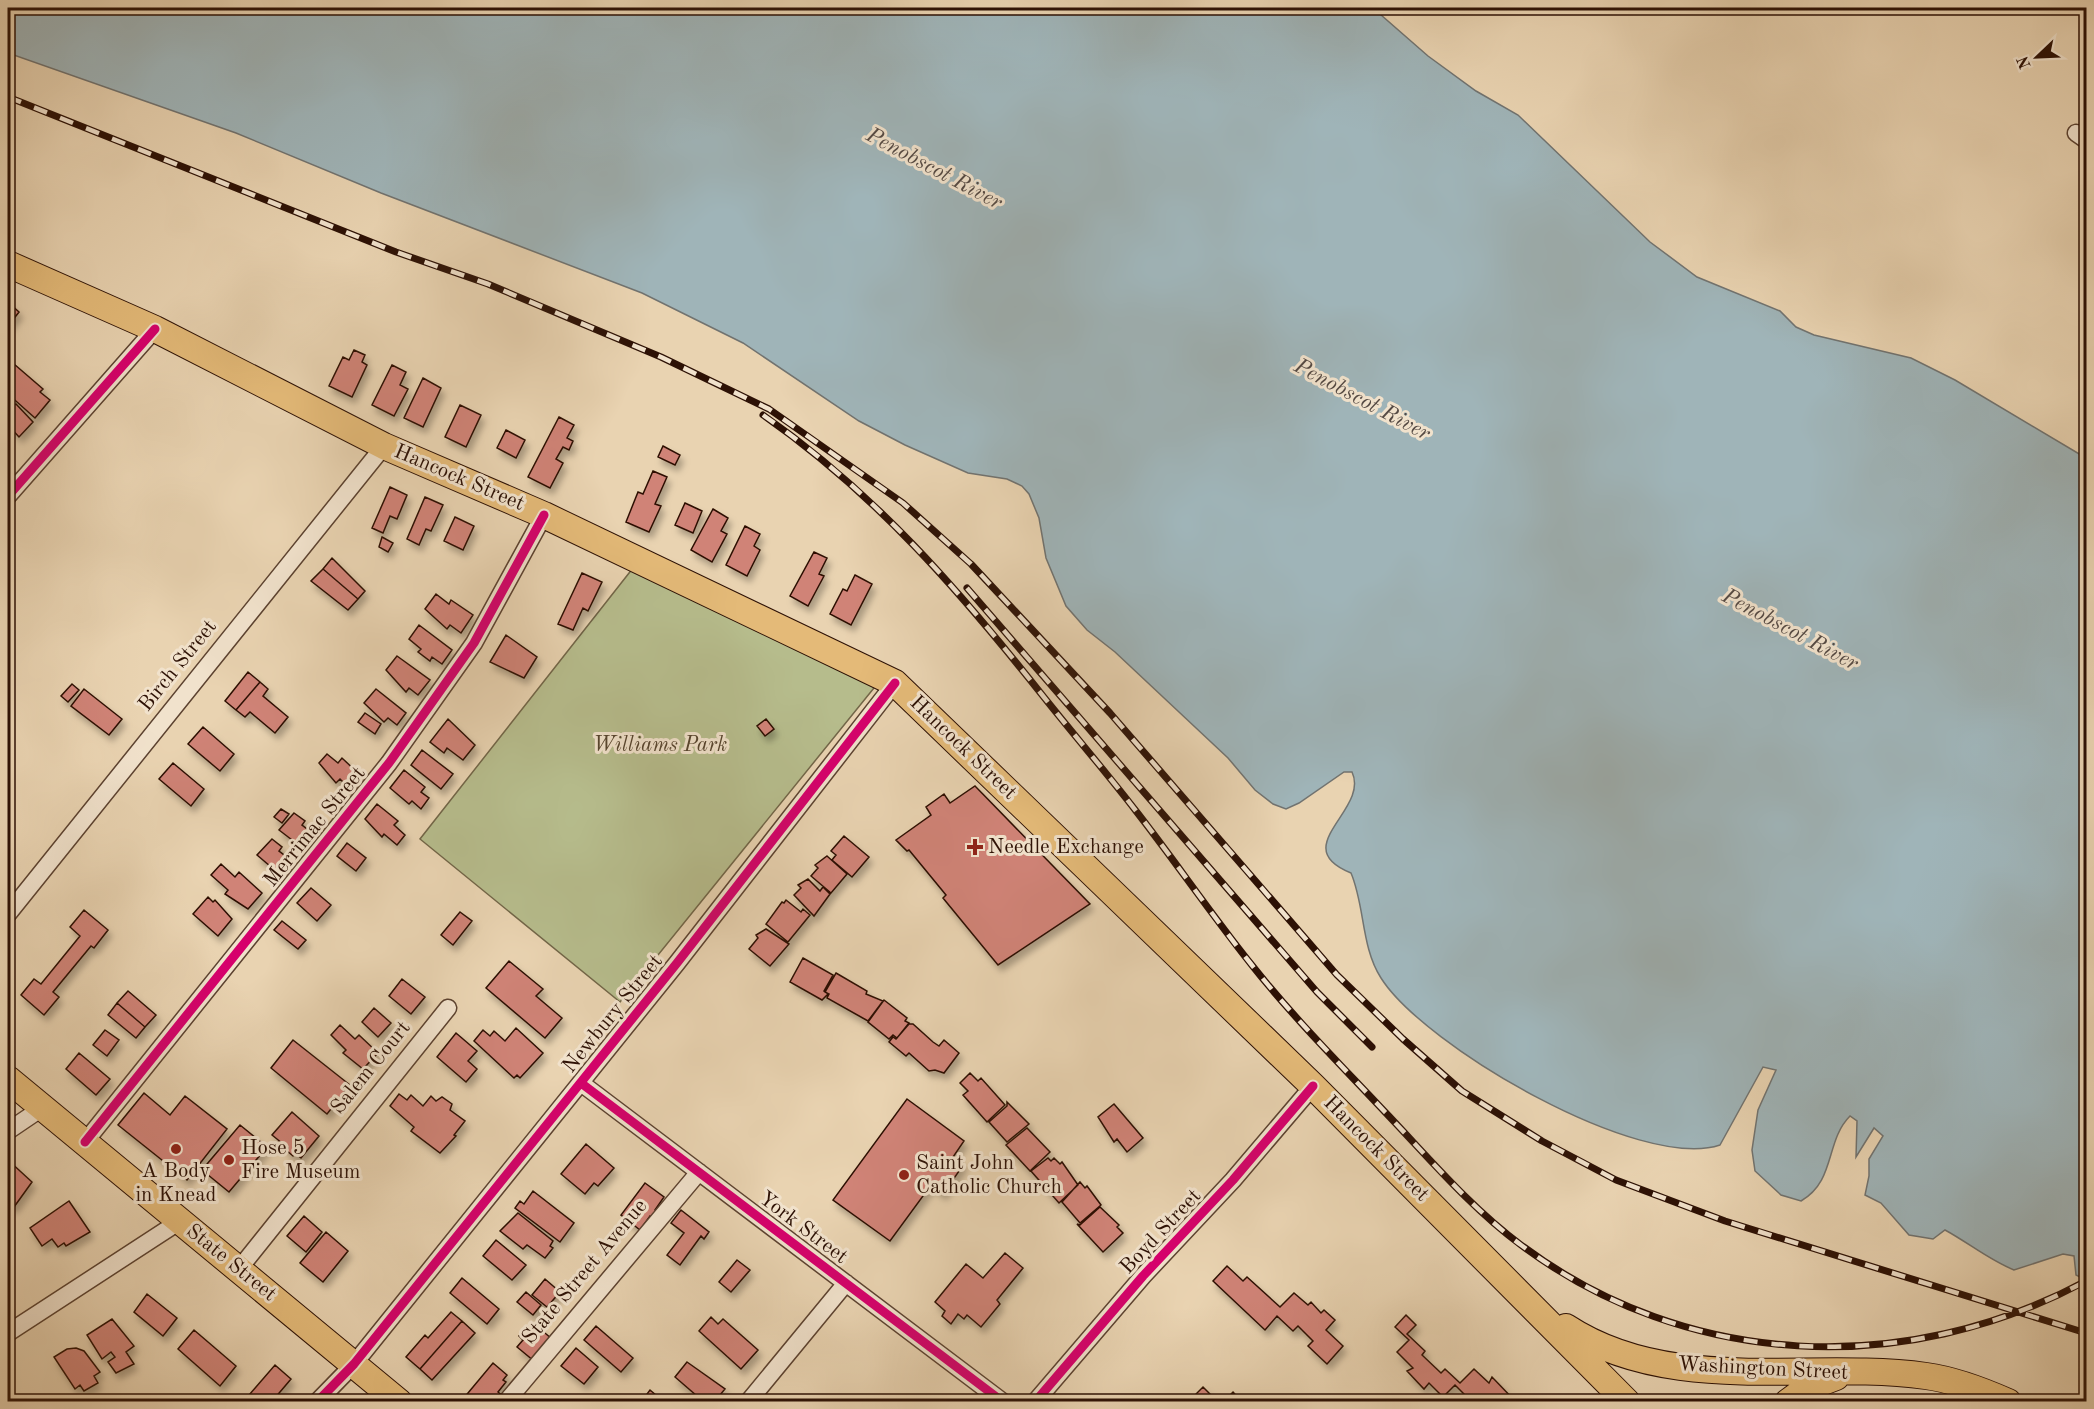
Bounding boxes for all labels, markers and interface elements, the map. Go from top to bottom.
north arrow [2007,27,2067,87]
text: N [2015,53,2035,71]
water label: Penobscot River [861,123,1006,214]
water label: Penobscot River [1289,354,1434,445]
street label: Hancock Street [391,441,527,515]
water label: Penobscot River [1717,584,1862,675]
street label: Birch Street [135,616,221,716]
street label: Hancock Street [906,692,1020,804]
park label: Williams Park [593,735,727,756]
street label: Merrimac Street [260,763,370,891]
place label: Needle Exchange [988,837,1144,858]
marker: Needle Exchange [966,838,984,856]
street label: Newbury Street [559,951,667,1077]
street label: Salem Court [327,1018,415,1118]
street label: Hancock Street [1319,1092,1433,1206]
place label: Hose 5 Fire Museum [241,1138,361,1183]
marker: A Body in Knead [169,1142,183,1156]
marker: Hose 5 Fire Museum [222,1153,236,1167]
place label: Saint John Catholic Church [916,1153,1062,1198]
place label: A Body in Knead [135,1161,217,1206]
marker: Saint John Catholic Church [897,1168,911,1182]
street label: Boyd Street [1117,1186,1205,1278]
street label: York Street [755,1188,851,1268]
street label: State Street Avenue [519,1196,651,1348]
street label: State Street [182,1220,280,1306]
street label: Washington Street [1677,1354,1849,1384]

